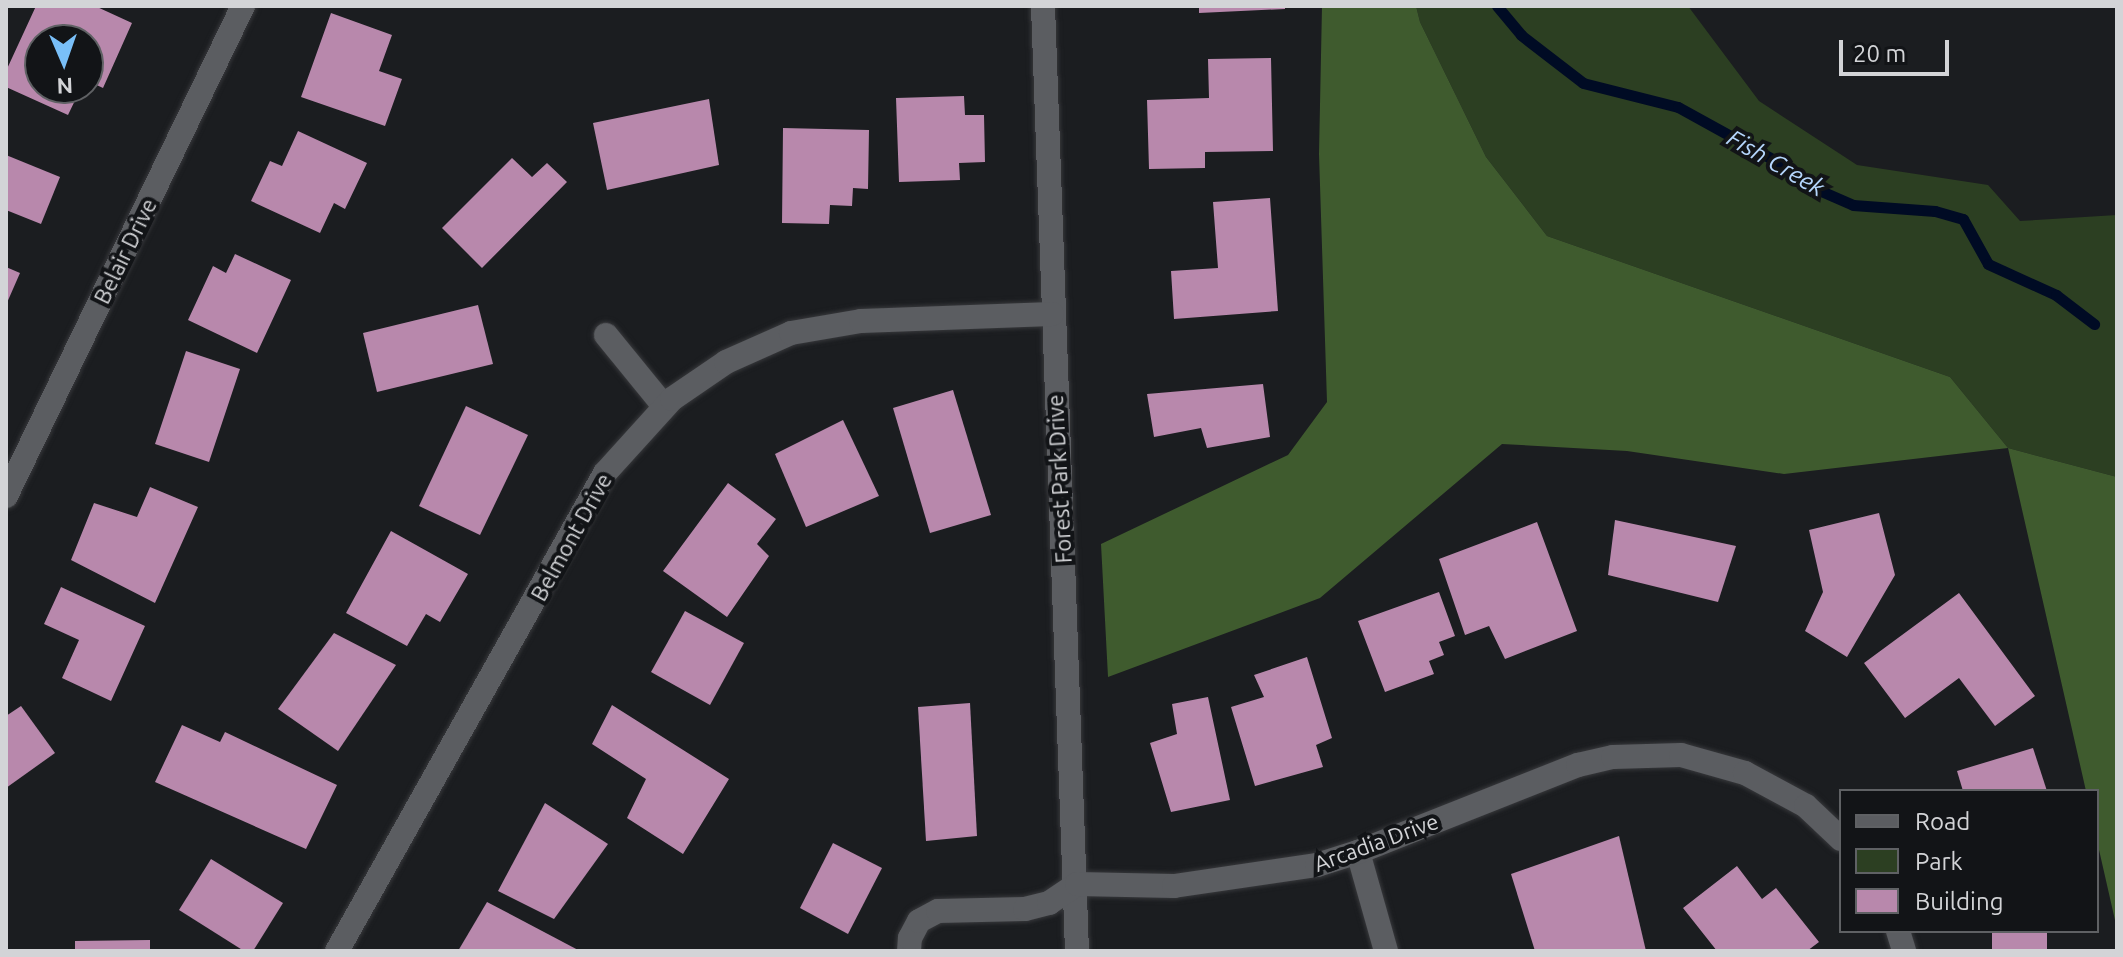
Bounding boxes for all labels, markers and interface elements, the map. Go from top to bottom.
north arrow [24,24,104,104]
scale bar [1843,24,1953,74]
text: 20 m [1853,40,1906,67]
text: N [56,74,73,99]
water label: Fish Creek [1722,123,1830,203]
street label: Belair Drive [88,194,162,308]
street label: Forest Park Drive [1041,394,1077,564]
street label: Belmont Drive [525,469,617,605]
legend [1839,789,2099,933]
street label: Arcadia Drive [1310,807,1442,877]
text: Road [1915,808,1970,835]
text: Park [1915,848,1963,875]
text: Building [1915,888,2003,915]

